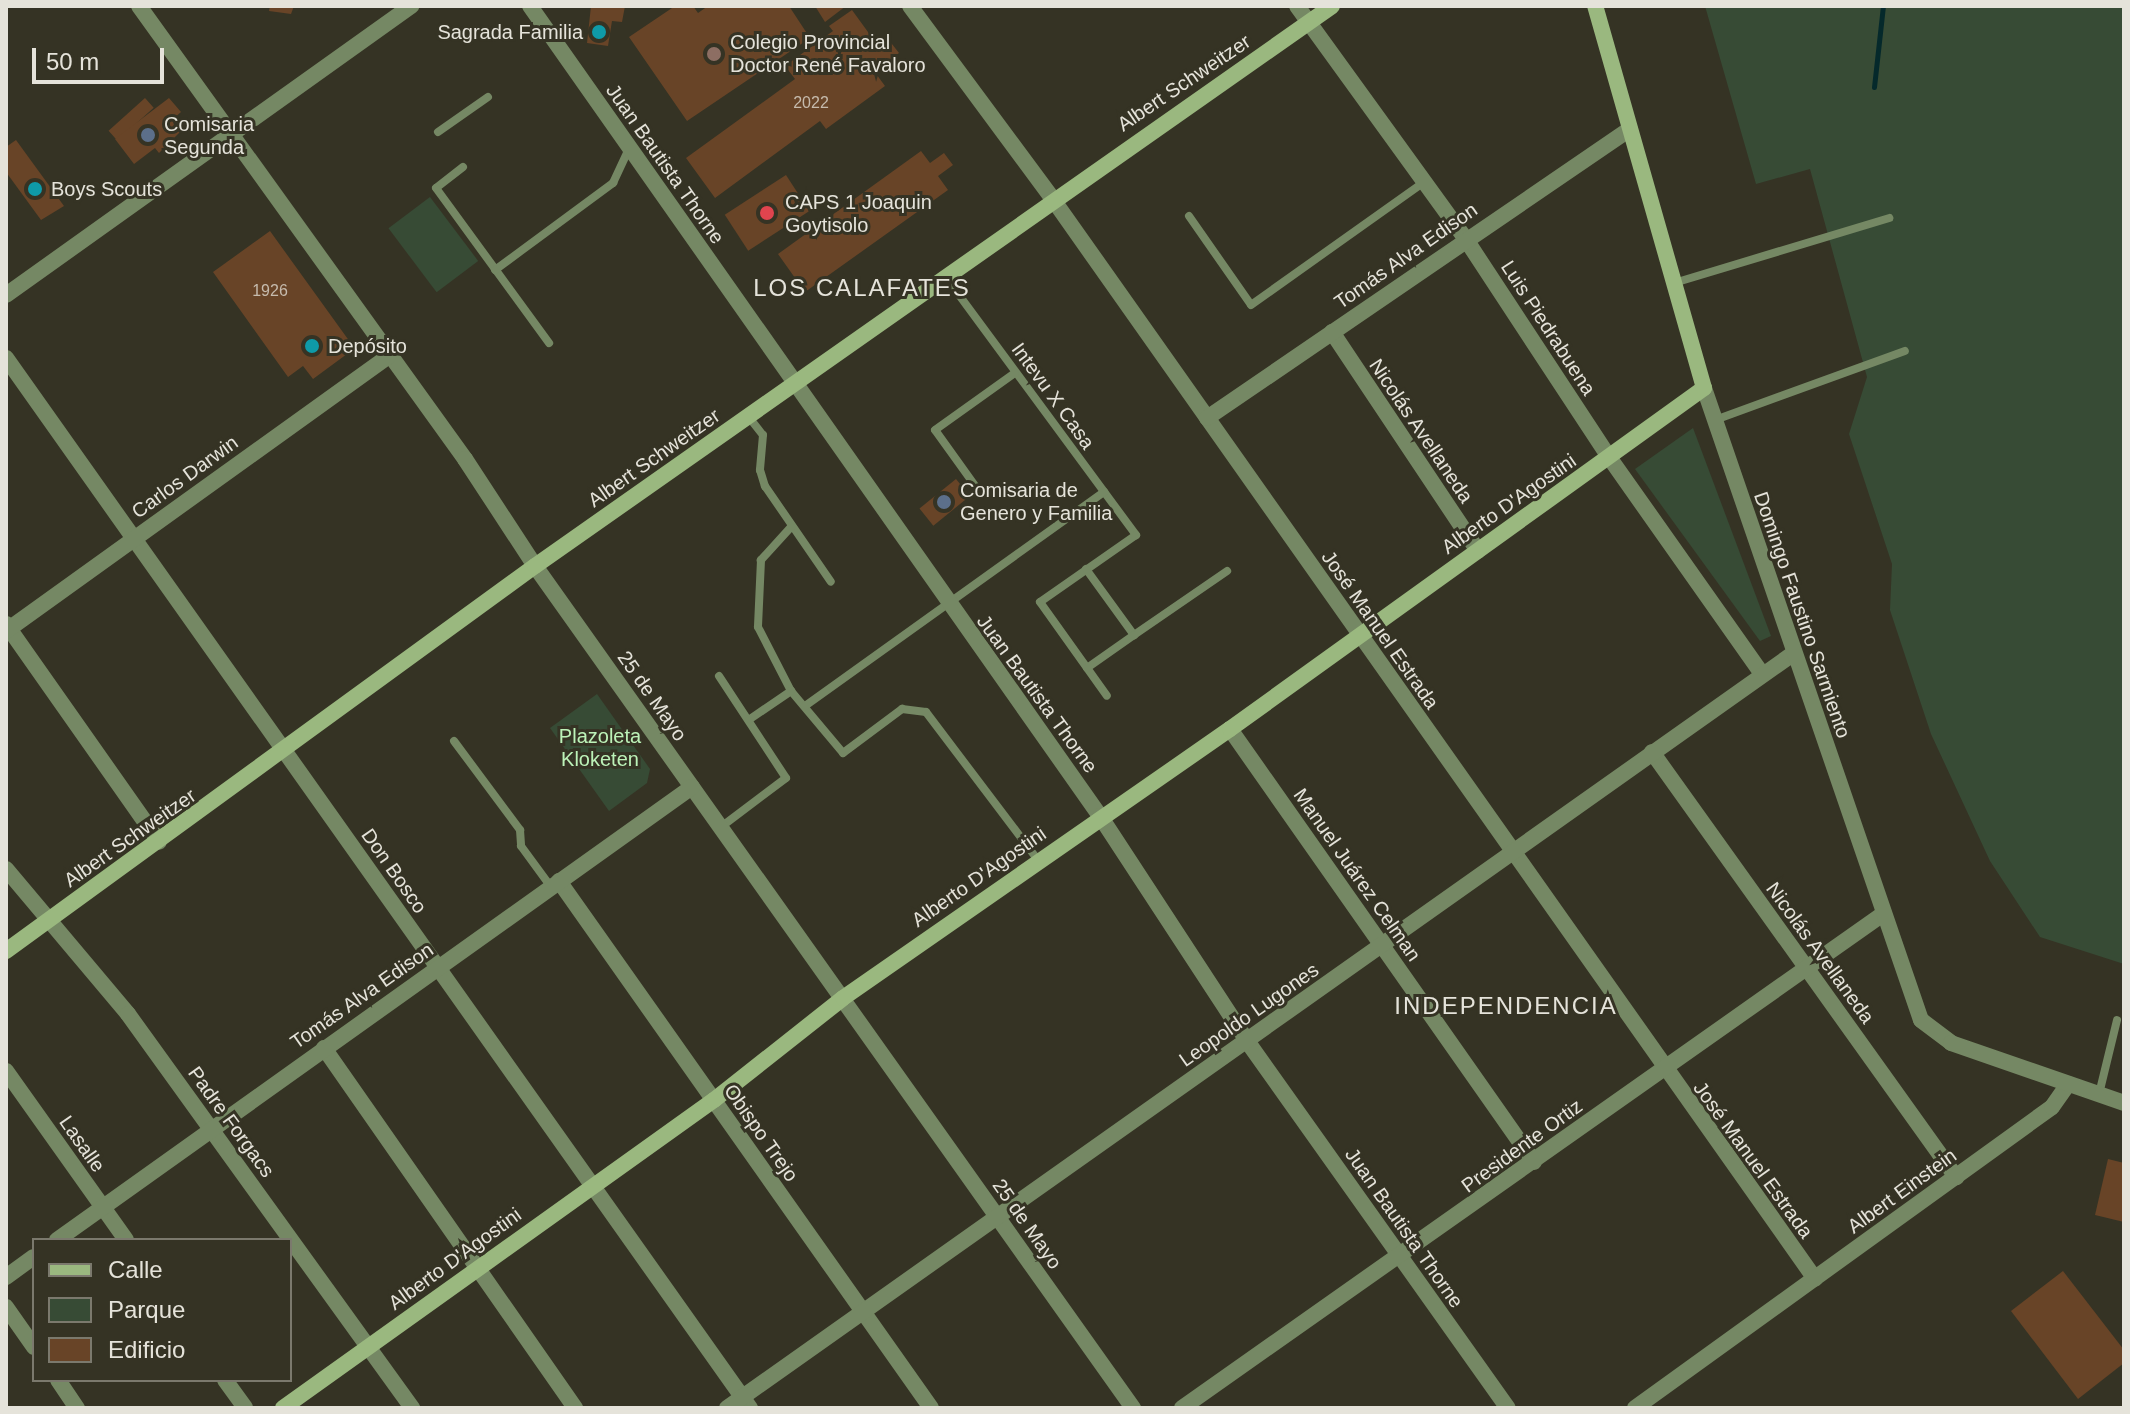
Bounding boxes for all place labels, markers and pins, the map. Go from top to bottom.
place label: Sagrada Familia [437,20,583,44]
marker: Sagrada Familia [590,23,608,41]
place label: Colegio Provincial Doctor René Favaloro [730,30,926,77]
marker: Colegio Provincial Doctor René Favaloro [705,45,723,63]
place label: Comisaria Segunda [164,112,254,159]
marker: Comisaria Segunda [139,126,157,144]
place label: Boys Scouts [51,177,162,201]
marker: Boys Scouts [26,180,44,198]
place label: CAPS 1 Joaquin Goytisolo [785,190,932,237]
marker: CAPS 1 Joaquin Goytisolo [756,202,778,224]
place label: Depósito [328,334,407,358]
marker: Depósito [303,337,321,355]
place label: Comisaria de Genero y Familia [960,478,1112,525]
marker: Comisaria de Genero y Familia [935,493,953,511]

